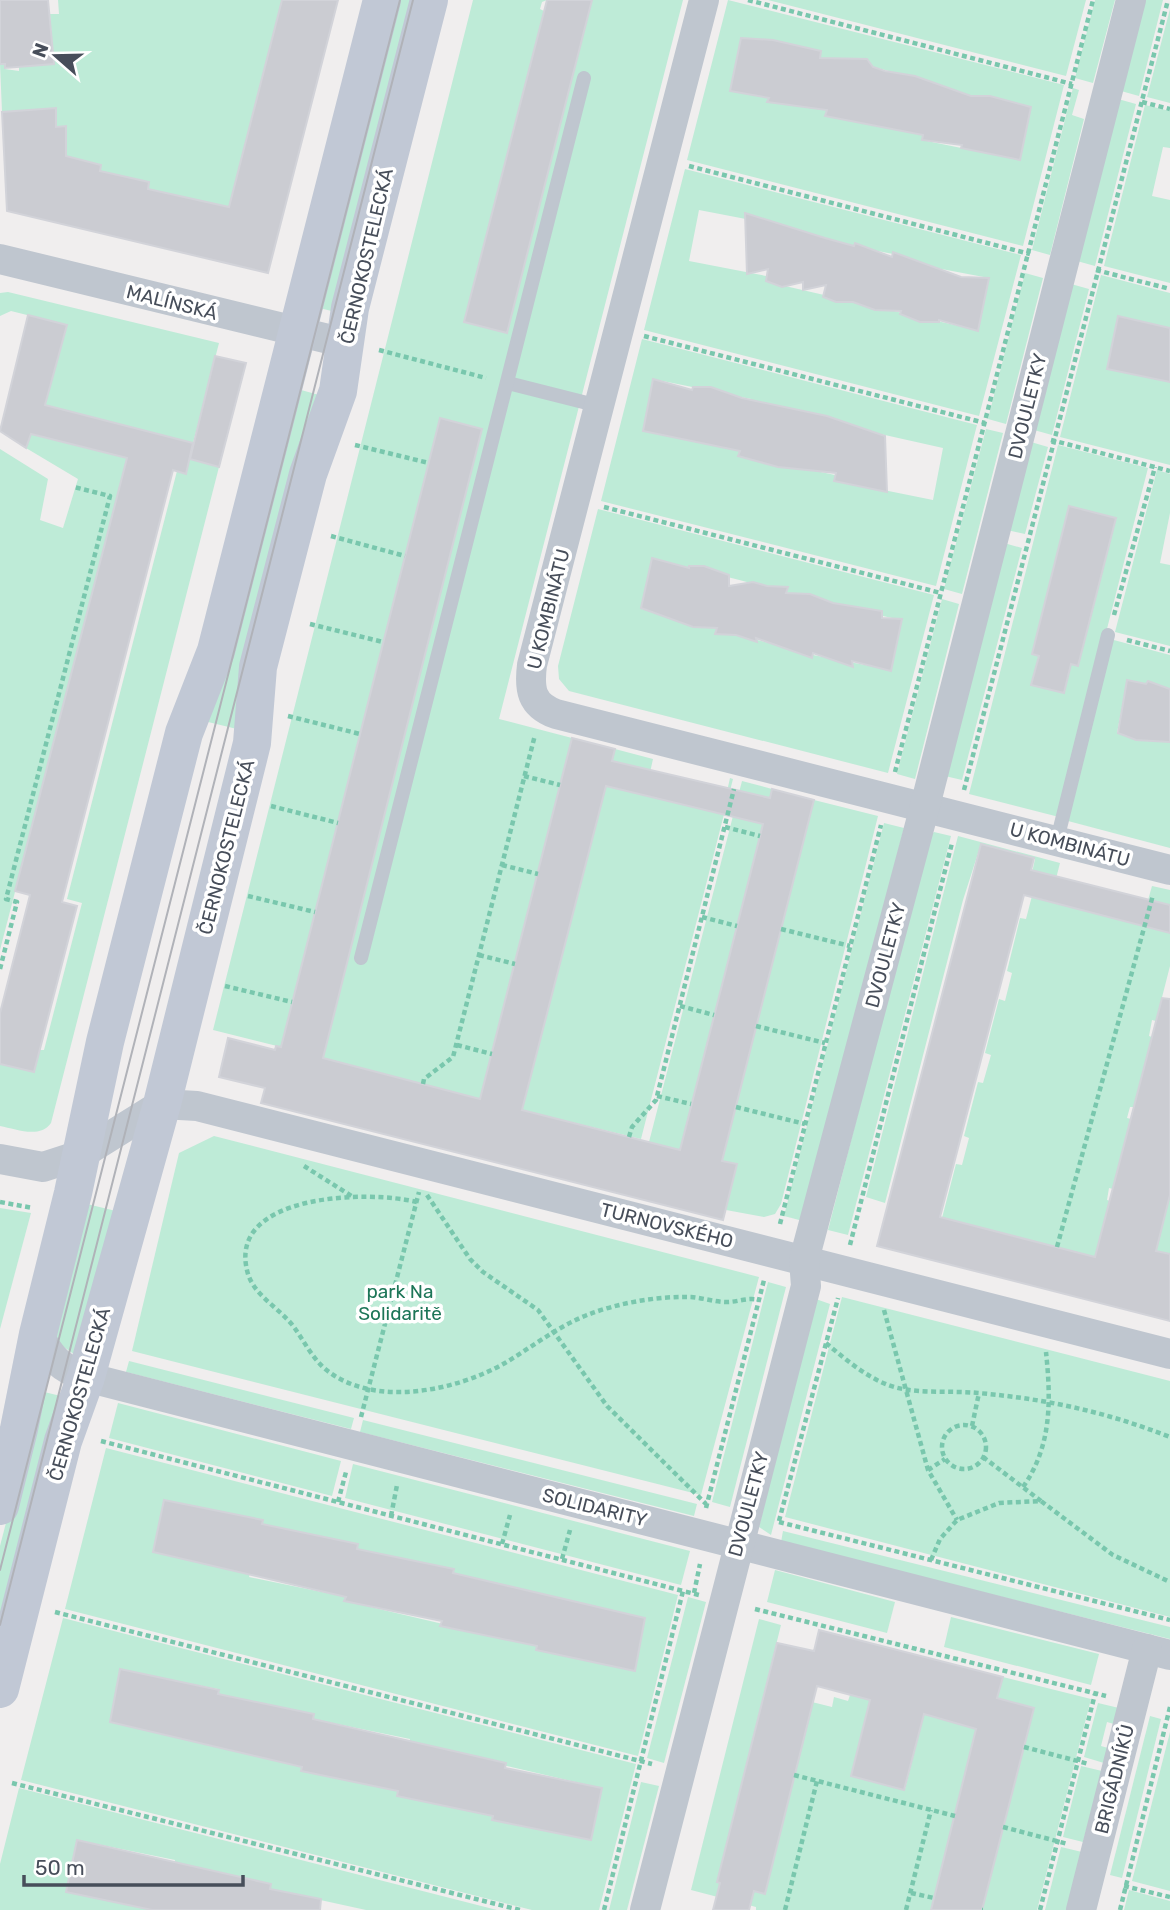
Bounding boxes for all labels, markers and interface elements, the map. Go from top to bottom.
north arrow [21,21,91,91]
text: N [27,40,54,61]
street label: ČERNOKOSTELECKÁ [335,166,398,346]
street label: MALÍNSKÁ [124,280,220,325]
street label: DVOULETKY [1003,351,1052,461]
street label: U KOMBINÁTU [522,546,575,672]
street label: ČERNOKOSTELECKÁ [194,757,259,937]
street label: U KOMBINÁTU [1007,817,1132,872]
street label: DVOULETKY [860,900,911,1010]
street label: TURNOVSKÉHO [598,1198,735,1253]
park label: park Na Solidaritě [358,1280,442,1325]
street label: ČERNOKOSTELECKÁ [44,1305,115,1484]
street label: DVOULETKY [723,1449,774,1559]
street label: SOLIDARITY [540,1483,650,1532]
street label: BRIGÁDNÍKŮ [1090,1722,1139,1836]
scale bar [24,1843,243,1887]
text: 50 m [35,1855,85,1880]

